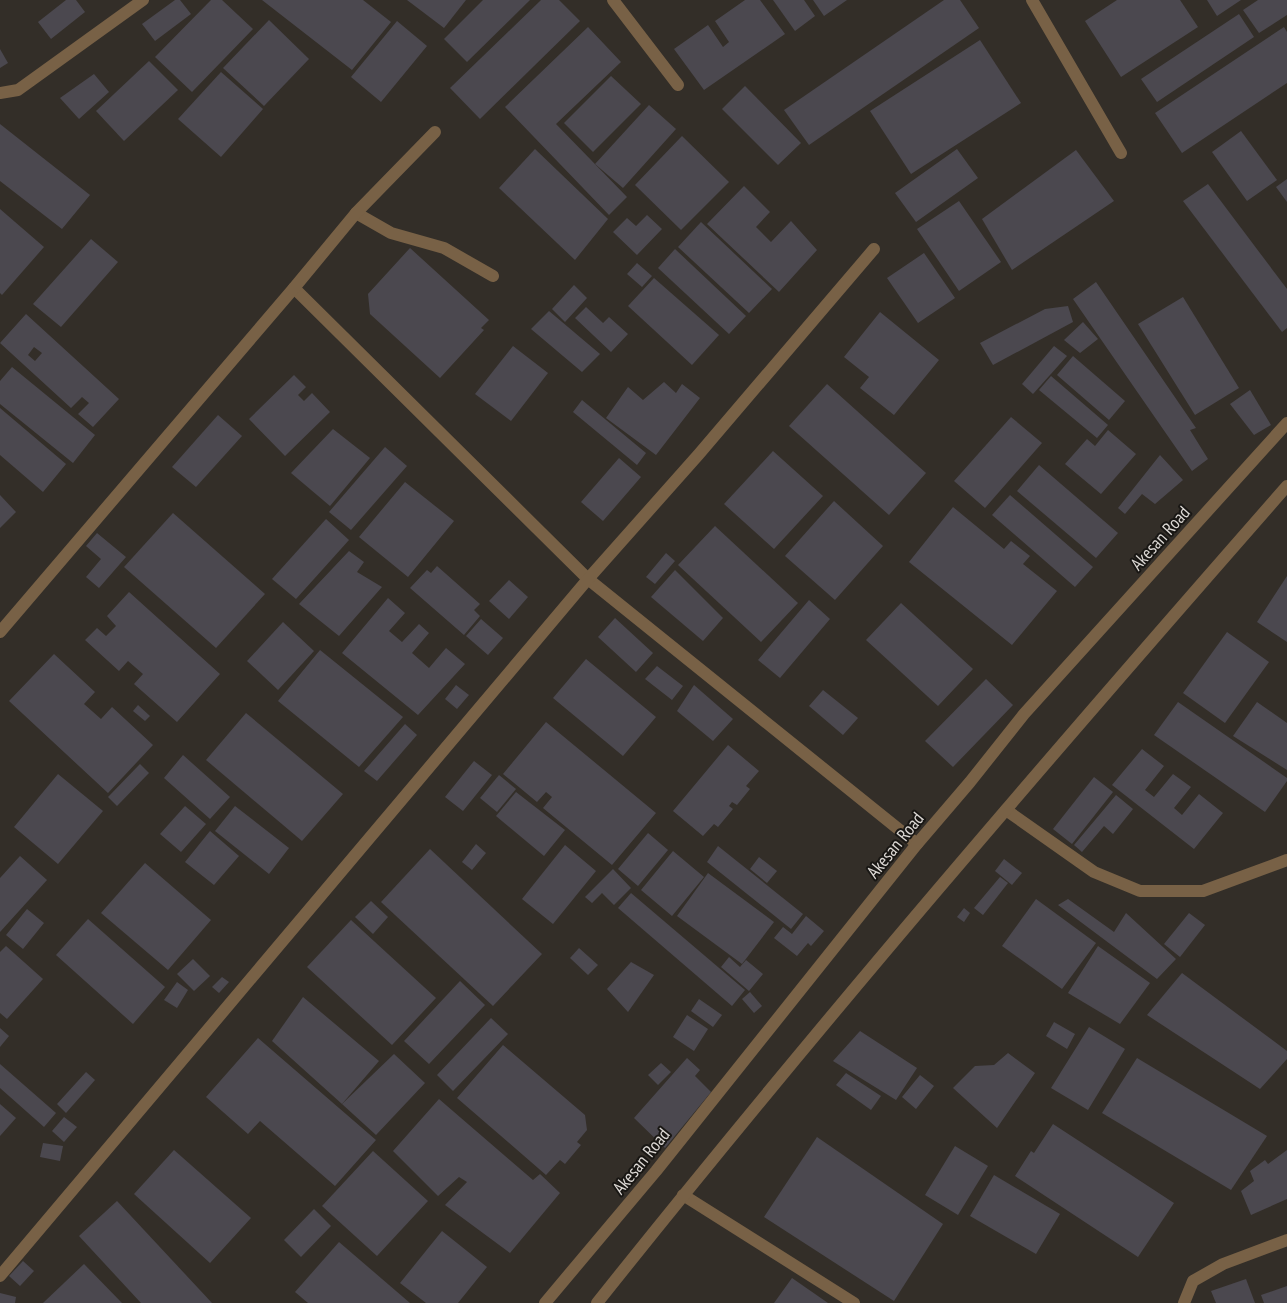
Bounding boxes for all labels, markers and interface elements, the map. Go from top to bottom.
street label: Akesan Road [1125,501,1195,575]
street label: Akesan Road [861,807,929,883]
street label: Akesan Road [607,1123,675,1199]

